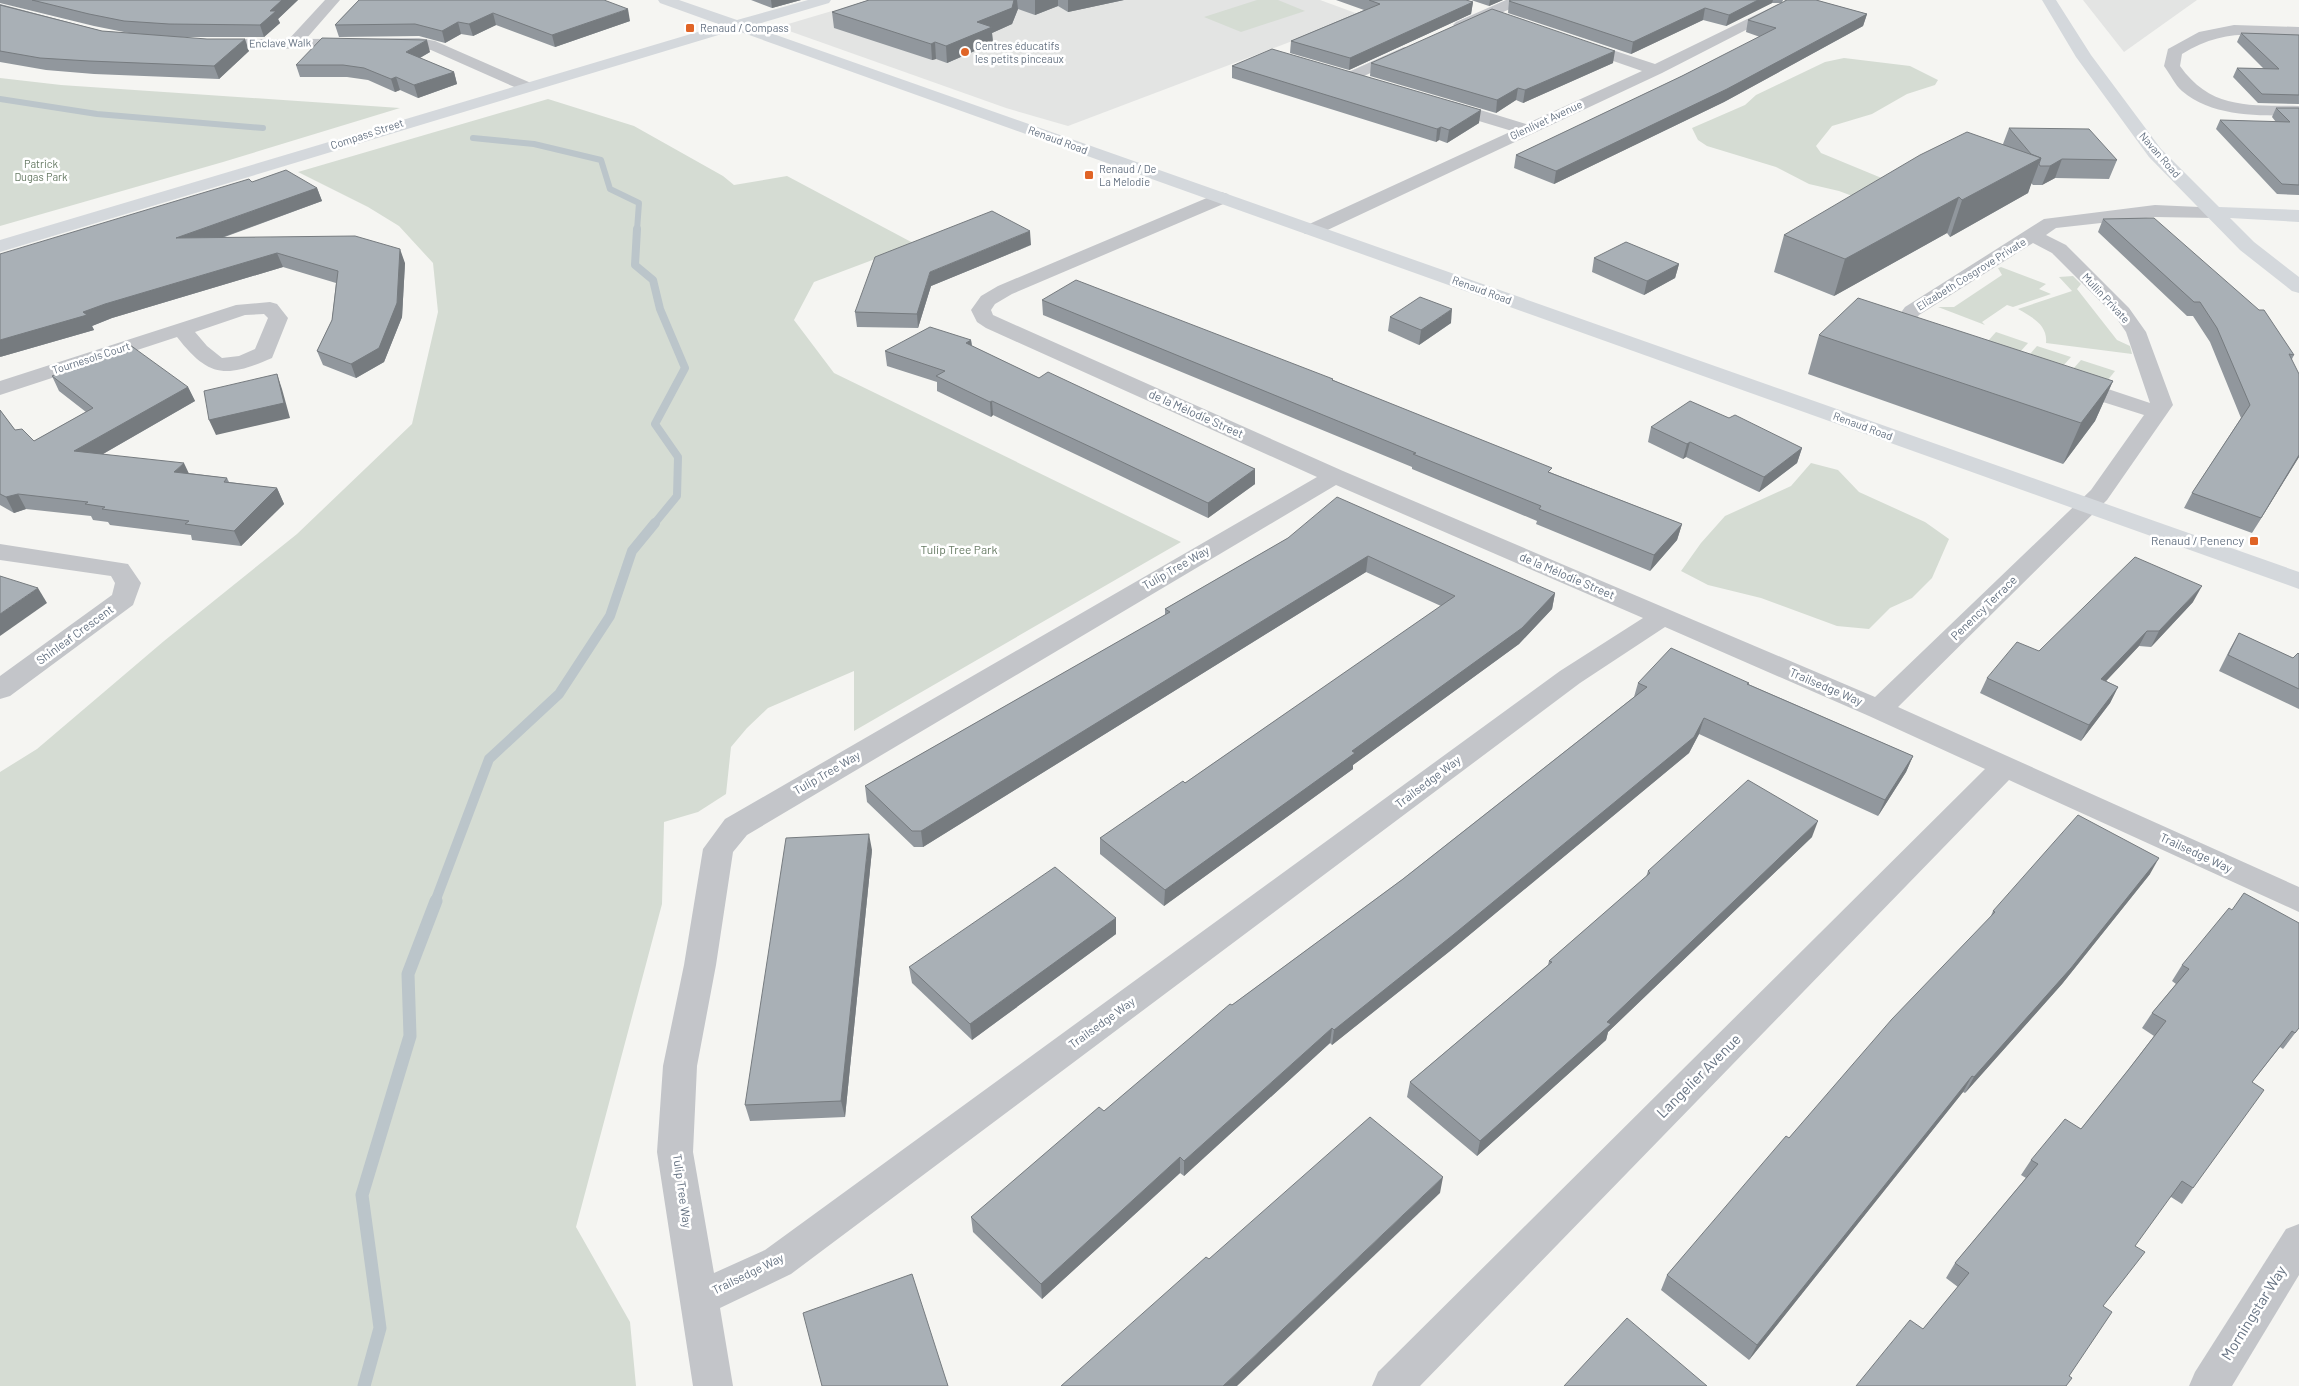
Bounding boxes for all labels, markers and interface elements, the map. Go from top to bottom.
place label: Renaud / Compass [700,21,789,34]
marker: Renaud / Compass [684,22,696,34]
street label: Enclave Walk [249,35,312,50]
place label: Centres éducatifs les petits pinceaux [975,39,1064,65]
marker: Centres éducatifs les petits pinceaux [959,46,971,58]
street label: Glenlivet Avenue [1508,97,1584,142]
street label: Compass Street [329,116,405,151]
street label: Renaud Road [1027,123,1090,156]
street label: Navan Road [2137,129,2184,180]
park label: Patrick Dugas Park [14,157,68,183]
place label: Renaud / De La Melodie [1099,162,1157,188]
marker: Renaud / De La Melodie [1083,169,1095,181]
street label: Elizabeth Cosgrove Private [1914,234,2028,313]
street label: Mullin Private [2080,270,2133,325]
street label: Renaud Road [1451,273,1514,306]
street label: Tournesols Court [50,339,131,376]
street label: de la Mélodie Street [1147,386,1246,440]
street label: Renaud Road [1832,409,1895,442]
place label: Renaud / Penency [2151,533,2244,547]
marker: Renaud / Penency [2248,535,2260,547]
park label: Tulip Tree Park [921,542,997,556]
street label: Tulip Tree Way [1140,542,1212,592]
street label: de la Mélodie Street [1518,549,1617,601]
street label: Penency Terrace [1947,572,2019,642]
street label: Shinleaf Crescent [33,602,116,667]
street label: Trailsedge Way [1788,664,1865,708]
street label: Tulip Tree Way [791,747,863,797]
street label: Trailsedge Way [1392,752,1463,810]
street label: Trailsedge Way [2158,829,2235,875]
street label: Trailsedge Way [1066,993,1137,1051]
street label: Langelier Avenue [1652,1029,1744,1121]
street label: Tulip Tree Way [671,1153,695,1229]
street label: Trailsedge Way [709,1250,786,1296]
street label: Morningstar Way [2217,1262,2289,1363]

